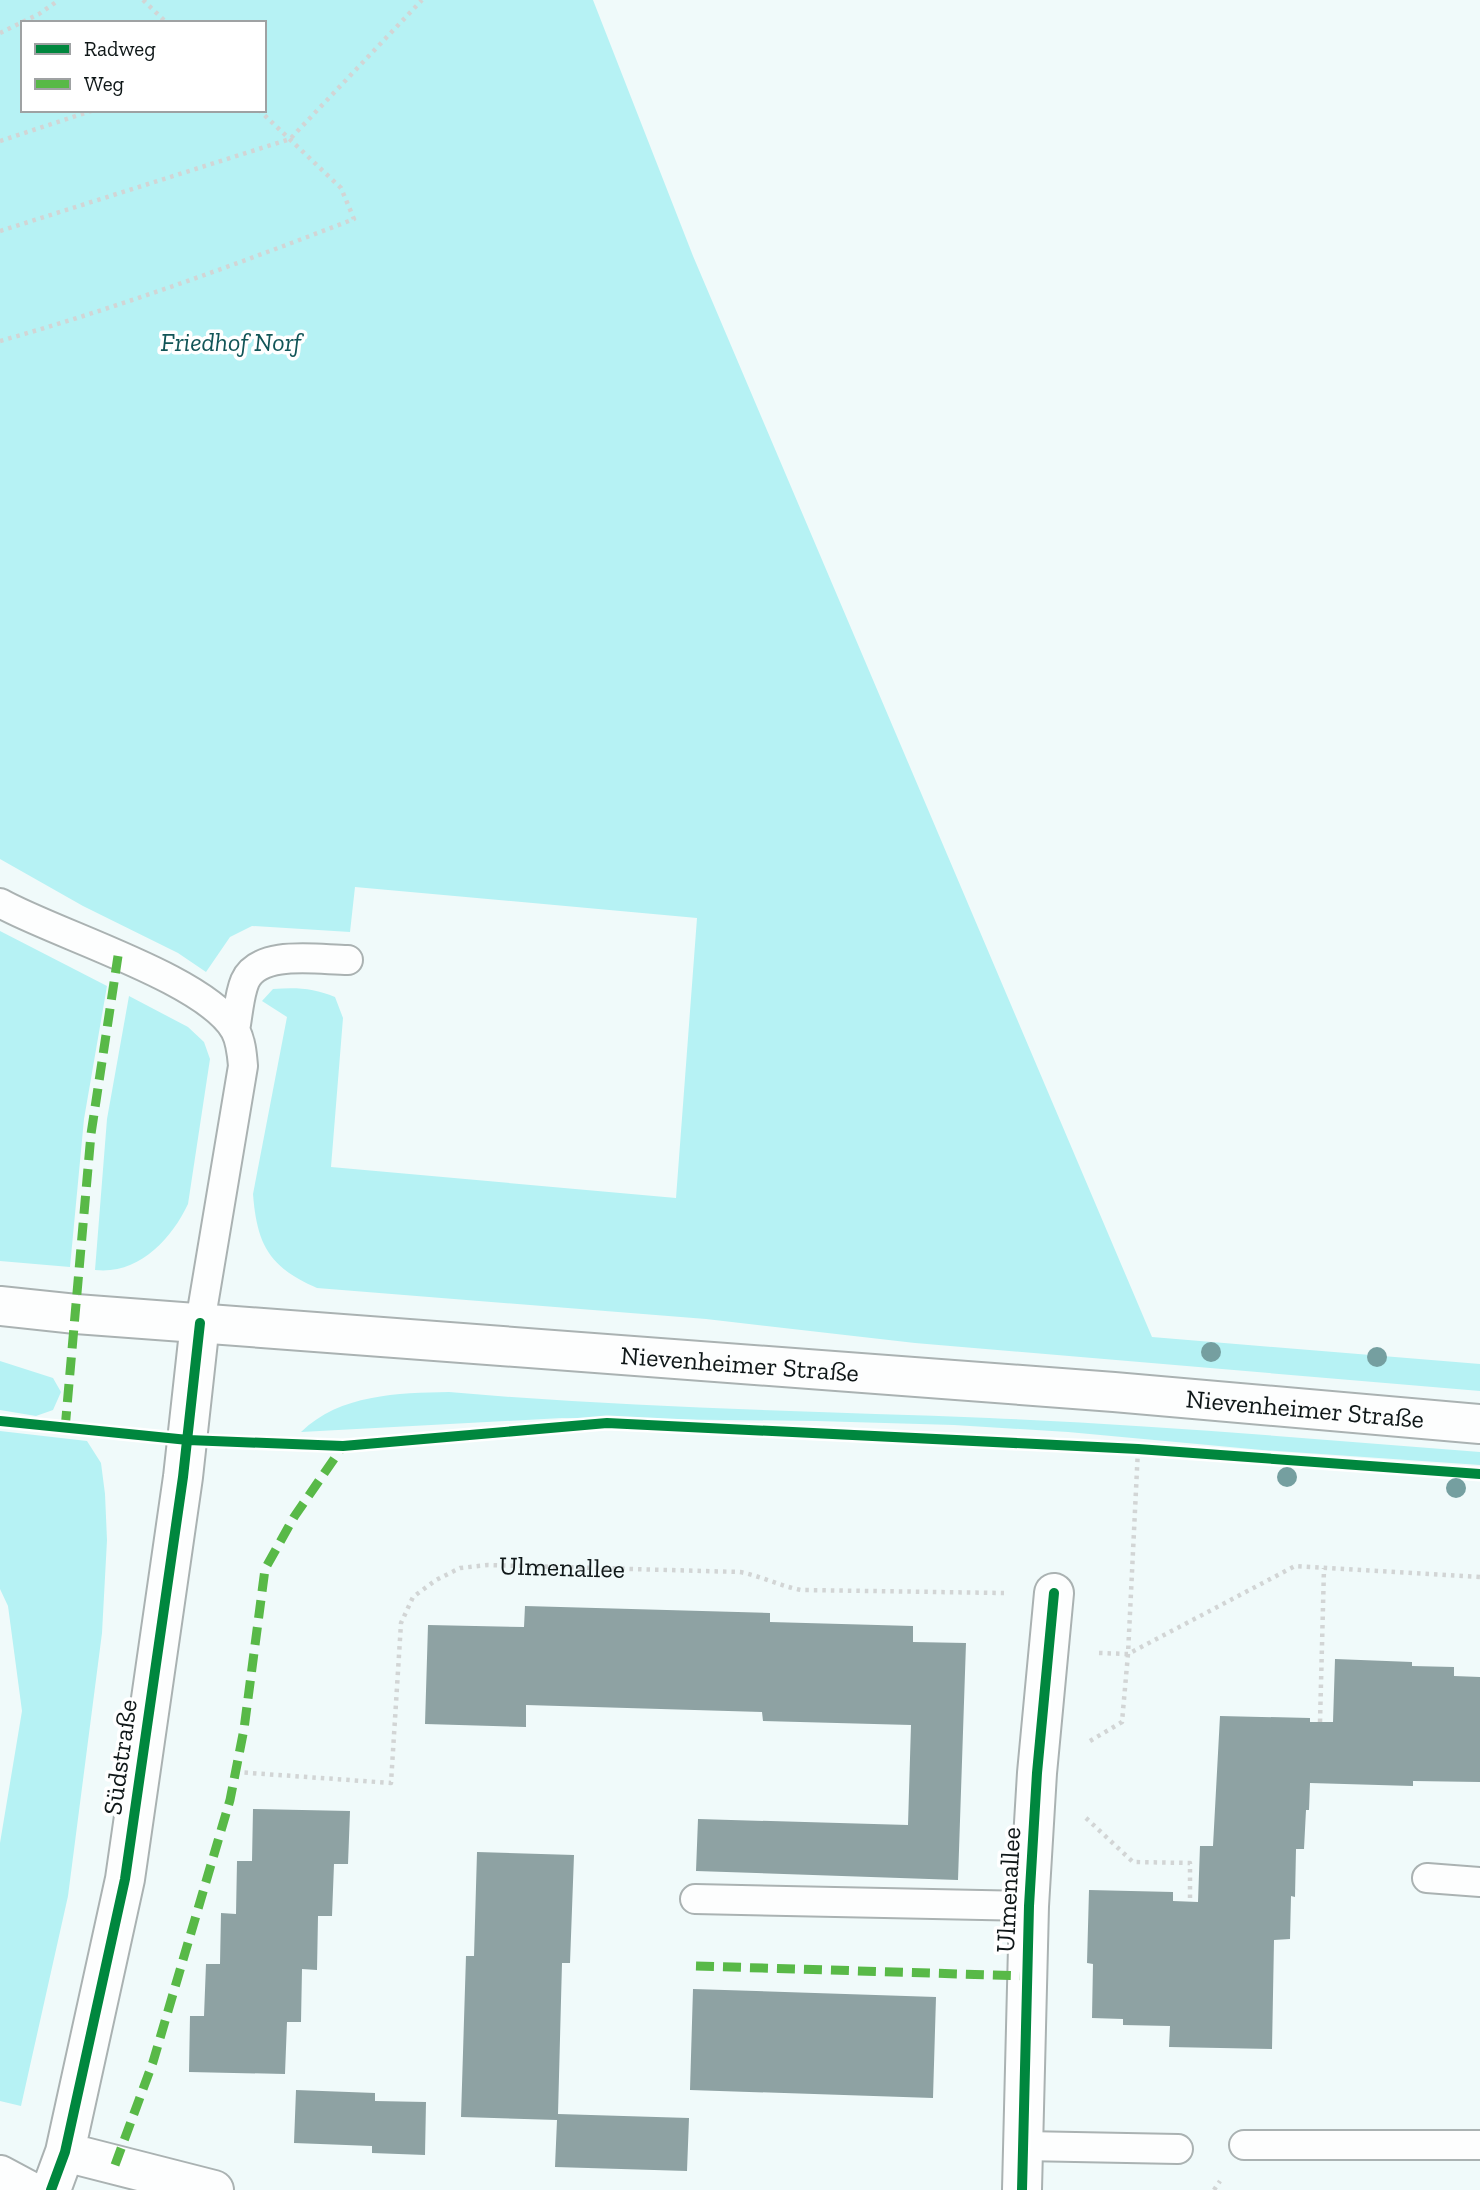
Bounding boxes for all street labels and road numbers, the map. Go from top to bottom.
street label: Nievenheimer Straße [619,1339,860,1389]
street label: Nievenheimer Straße [1184,1382,1425,1435]
street label: Ulmenallee [499,1549,625,1585]
street label: Südstraße [96,1697,144,1817]
street label: Ulmenallee [989,1826,1027,1954]

